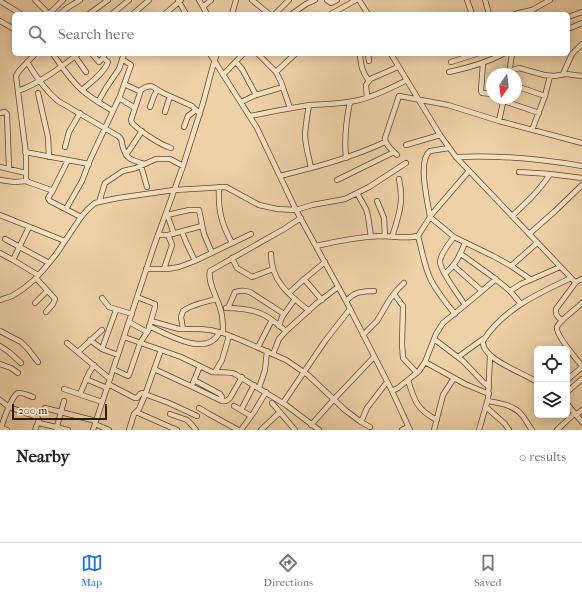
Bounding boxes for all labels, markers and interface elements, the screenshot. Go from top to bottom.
search box [12,12,570,56]
icon: search [26,23,48,45]
text: Search here [58,25,134,43]
north arrow [486,68,522,104]
map controls [534,346,570,418]
button: locate [534,346,570,382]
button: layers [534,382,570,418]
scale bar [12,402,107,421]
text: 200 m [18,404,47,417]
text: Nearby [16,446,70,466]
text: 0 results [519,449,566,464]
tab: Map [81,552,103,589]
tab: Directions [264,552,313,589]
tab: Saved [474,552,501,589]

